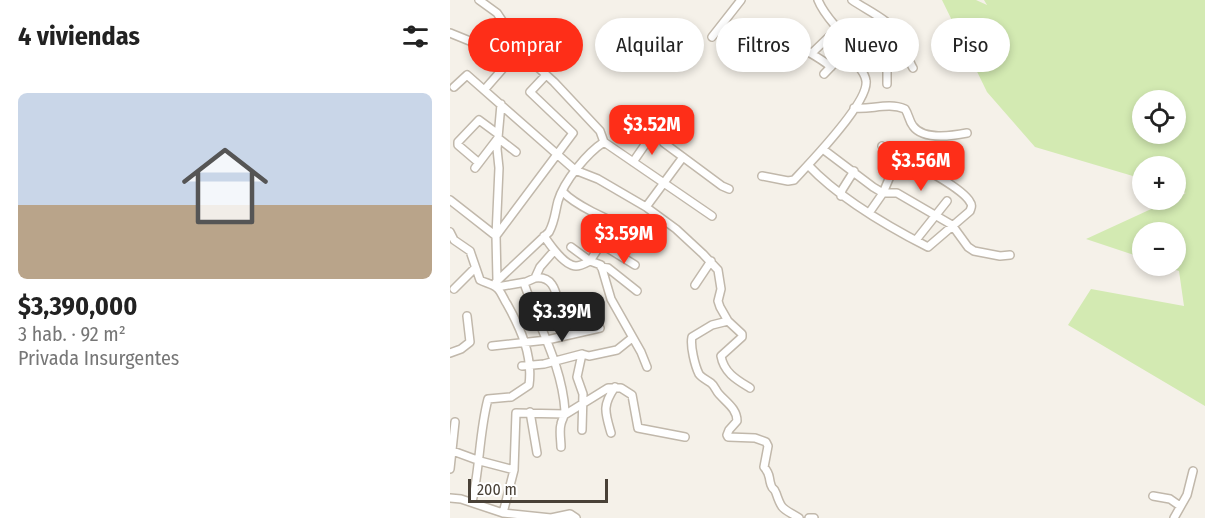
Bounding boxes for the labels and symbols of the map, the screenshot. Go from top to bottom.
pin: $3.52M [603,105,701,156]
pin: $3.56M [872,141,970,192]
pin: $3.59M [575,214,673,265]
pin: $3.39M [513,292,611,343]
scale bar [468,476,608,504]

